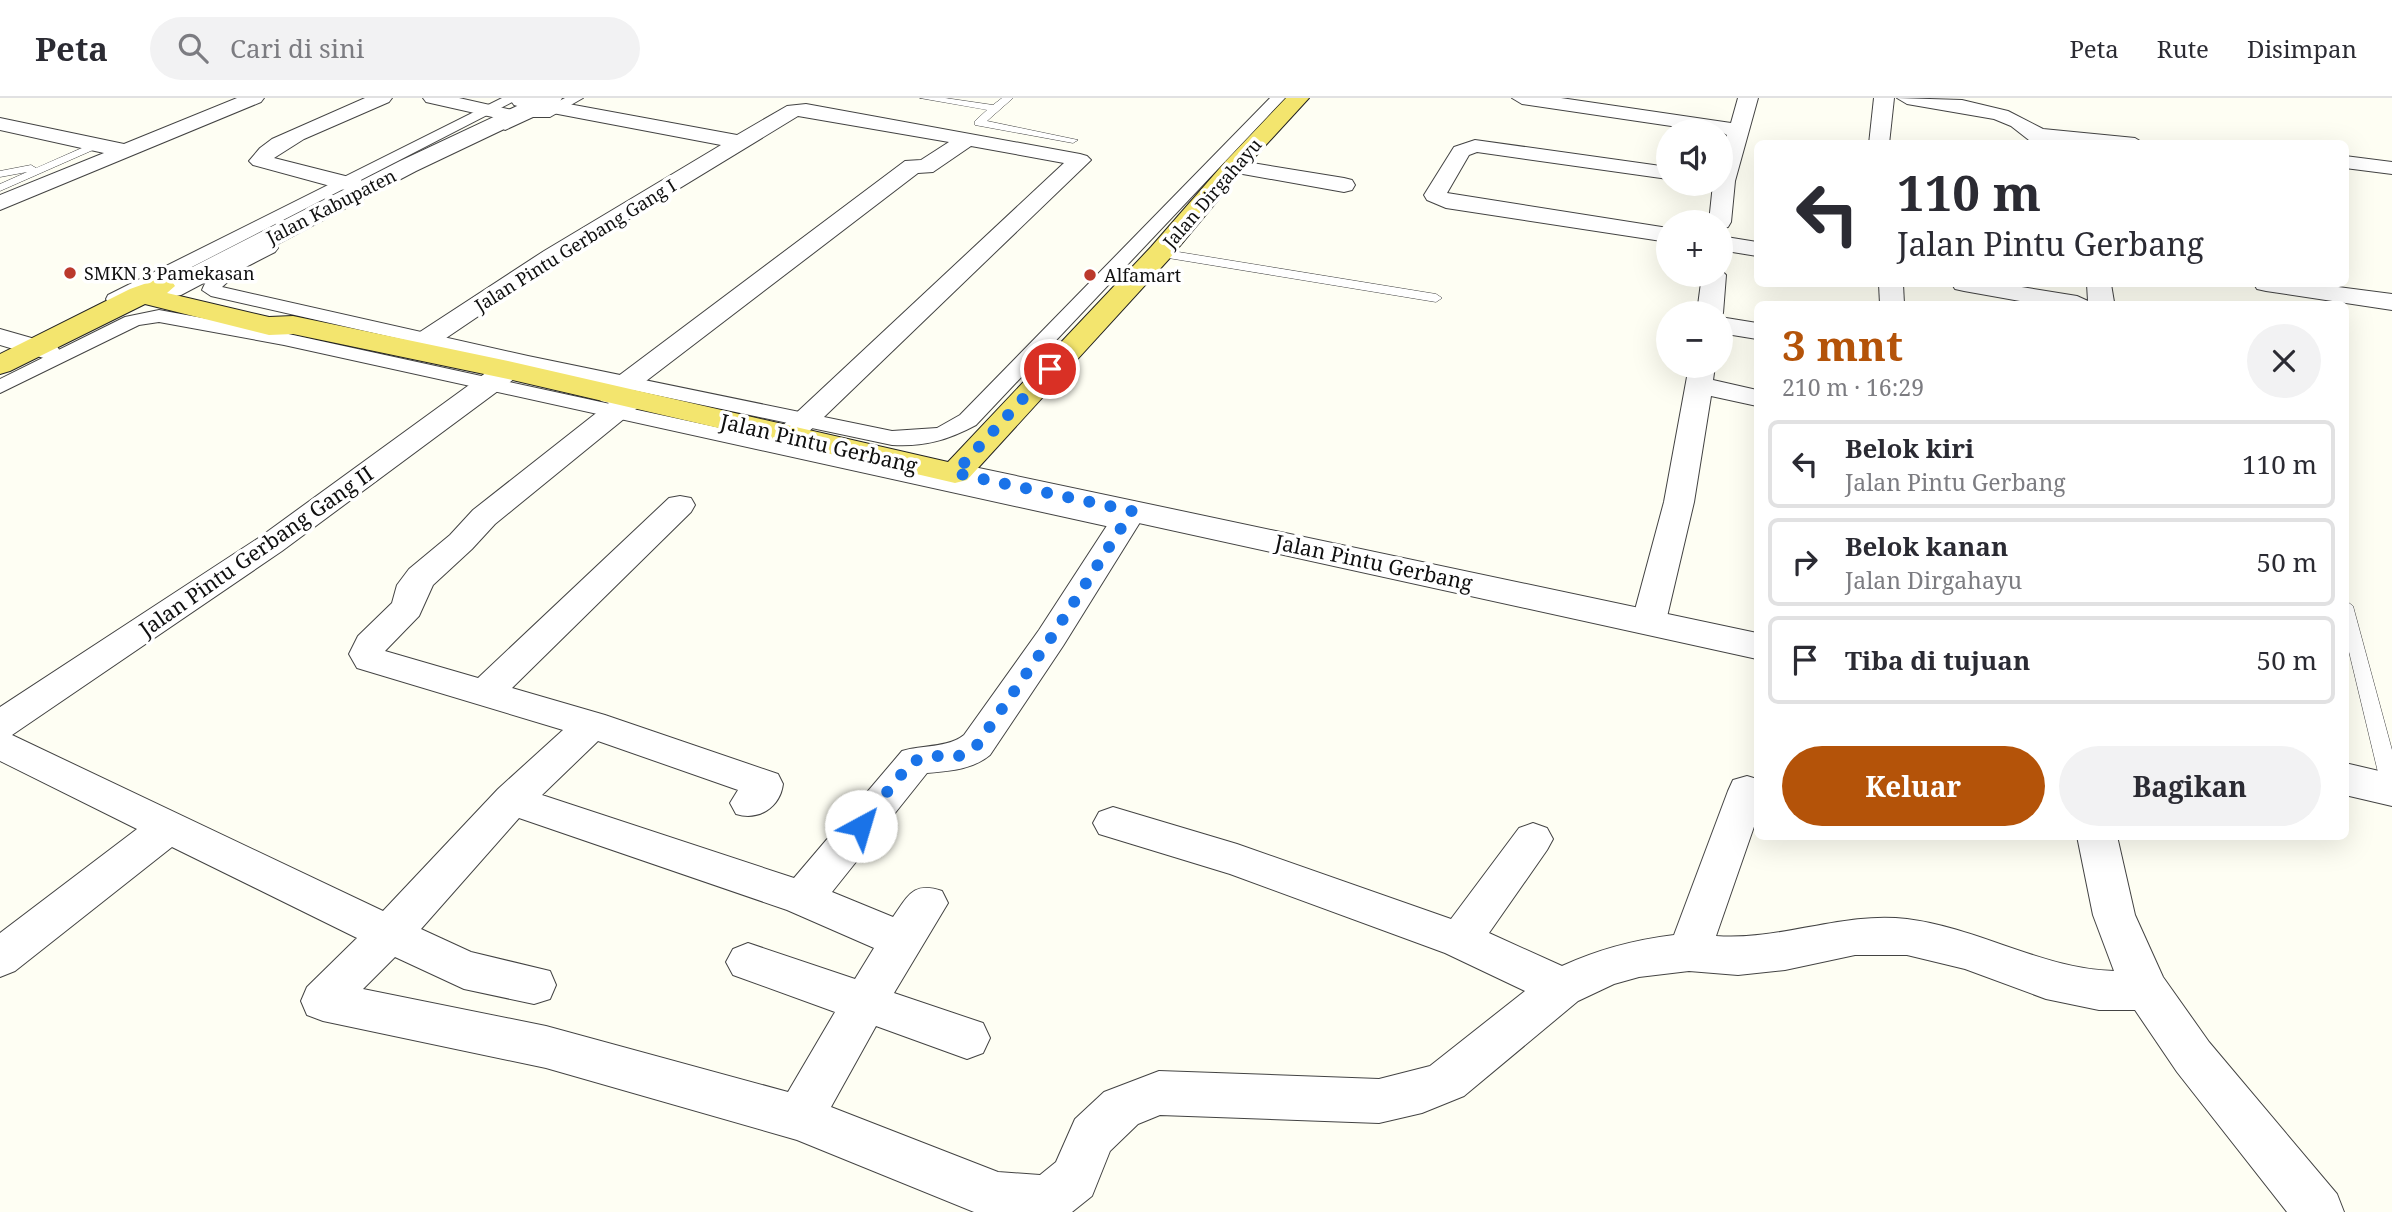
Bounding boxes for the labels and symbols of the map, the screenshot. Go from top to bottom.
street label: Jalan Dirgahayu [1157,132,1267,254]
street label: Jalan Kabupaten [261,163,400,250]
street label: Jalan Pintu Gerbang Gang I [469,173,680,317]
place label: SMKN 3 Pamekasan [84,261,255,285]
place label: Alfamart [1104,263,1181,287]
marker: SMKN 3 Pamekasan [62,265,78,281]
marker: Alfamart [1082,267,1098,283]
pin [1020,339,1080,399]
street label: Jalan Pintu Gerbang [717,406,921,479]
street label: Jalan Pintu Gerbang Gang II [133,459,378,643]
street label: Jalan Pintu Gerbang [1272,527,1476,597]
position arrow [824,789,898,863]

